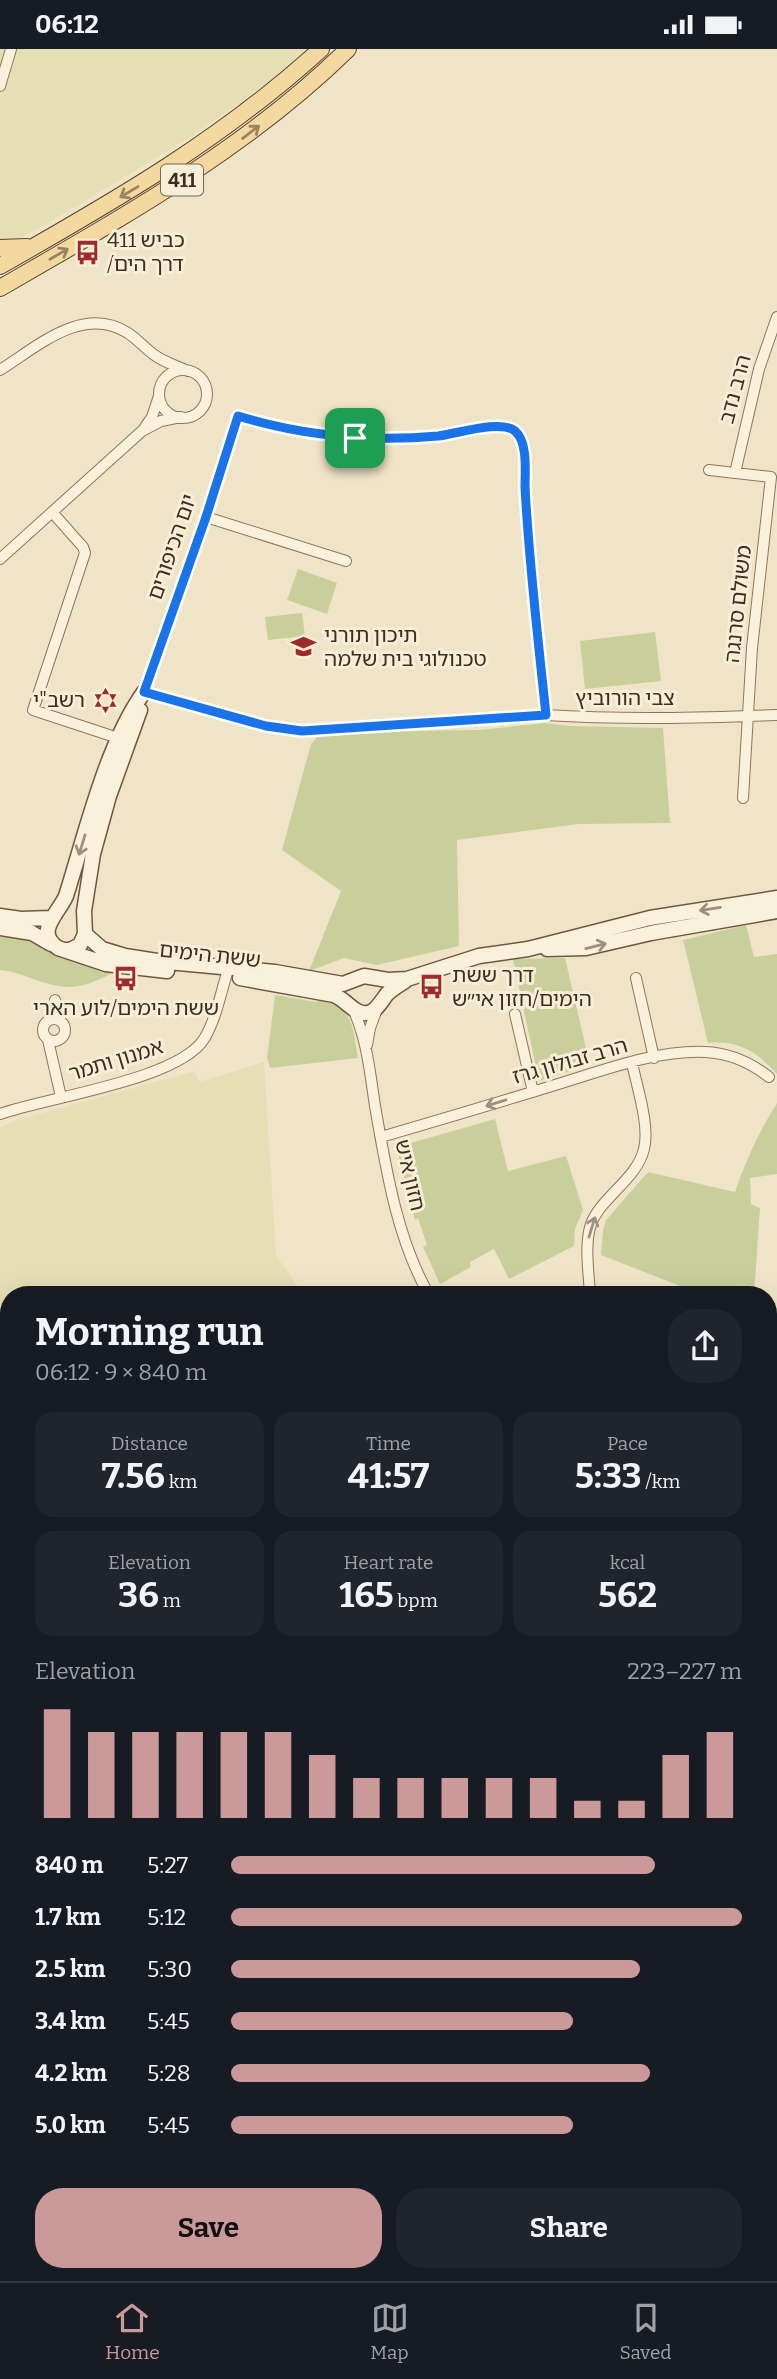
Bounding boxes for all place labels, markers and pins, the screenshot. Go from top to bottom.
place label: כביש 411 /דרך הים [107,227,185,277]
bus stop icon: כביש 411 /דרך הים [73,238,101,266]
pin [325,408,385,468]
place label: תיכון תורני טכנולוגי בית שלמה [324,622,487,672]
school or university icon: תיכון תורני טכנולוגי בית שלמה [290,633,318,661]
synagogue icon: רשב"י [91,686,119,714]
place label: רשב"י [33,687,85,713]
place label: דרך ששת הימים/חזון אי״ש [452,962,592,1012]
bus stop icon: ששת הימים/לוע הארי [112,965,140,993]
bus stop icon: דרך ששת הימים/חזון אי״ש [418,973,446,1001]
place label: ששת הימים/לוע הארי [33,995,219,1021]

